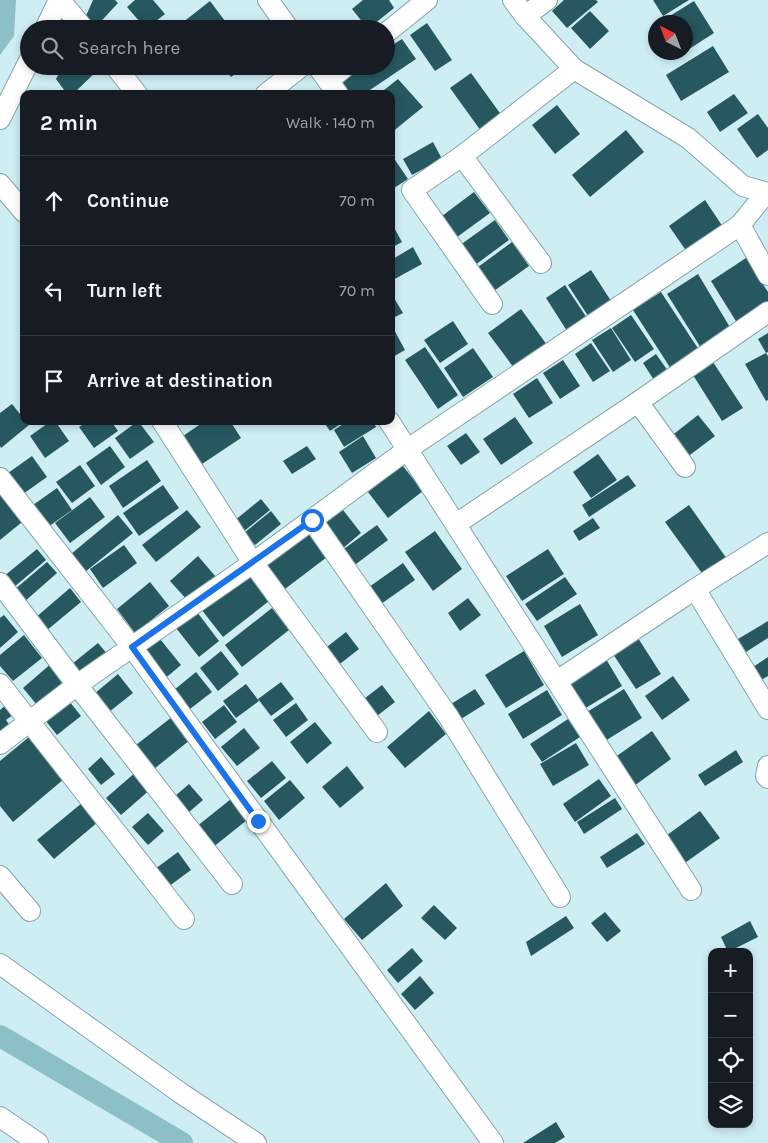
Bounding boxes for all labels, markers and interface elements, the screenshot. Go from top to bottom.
north arrow [648,15,693,60]
search box [20,20,395,75]
icon: search [38,34,66,62]
text: Search here [78,37,180,59]
text: 2 min [40,111,98,135]
text: Walk · 140 m [286,113,375,132]
icon: ahead [40,187,68,215]
text: Continue [87,190,169,212]
text: 70 m [339,191,375,210]
icon: left [40,277,68,305]
text: Turn left [87,280,162,302]
text: 70 m [339,281,375,300]
icon: arrive [40,367,68,395]
text: Arrive at destination [87,370,273,392]
route start [301,509,324,532]
route end [247,810,270,833]
map controls [708,948,753,1128]
button: + [708,948,753,993]
button: − [708,993,753,1038]
button: locate [708,1038,753,1083]
button: layers [708,1083,753,1128]

